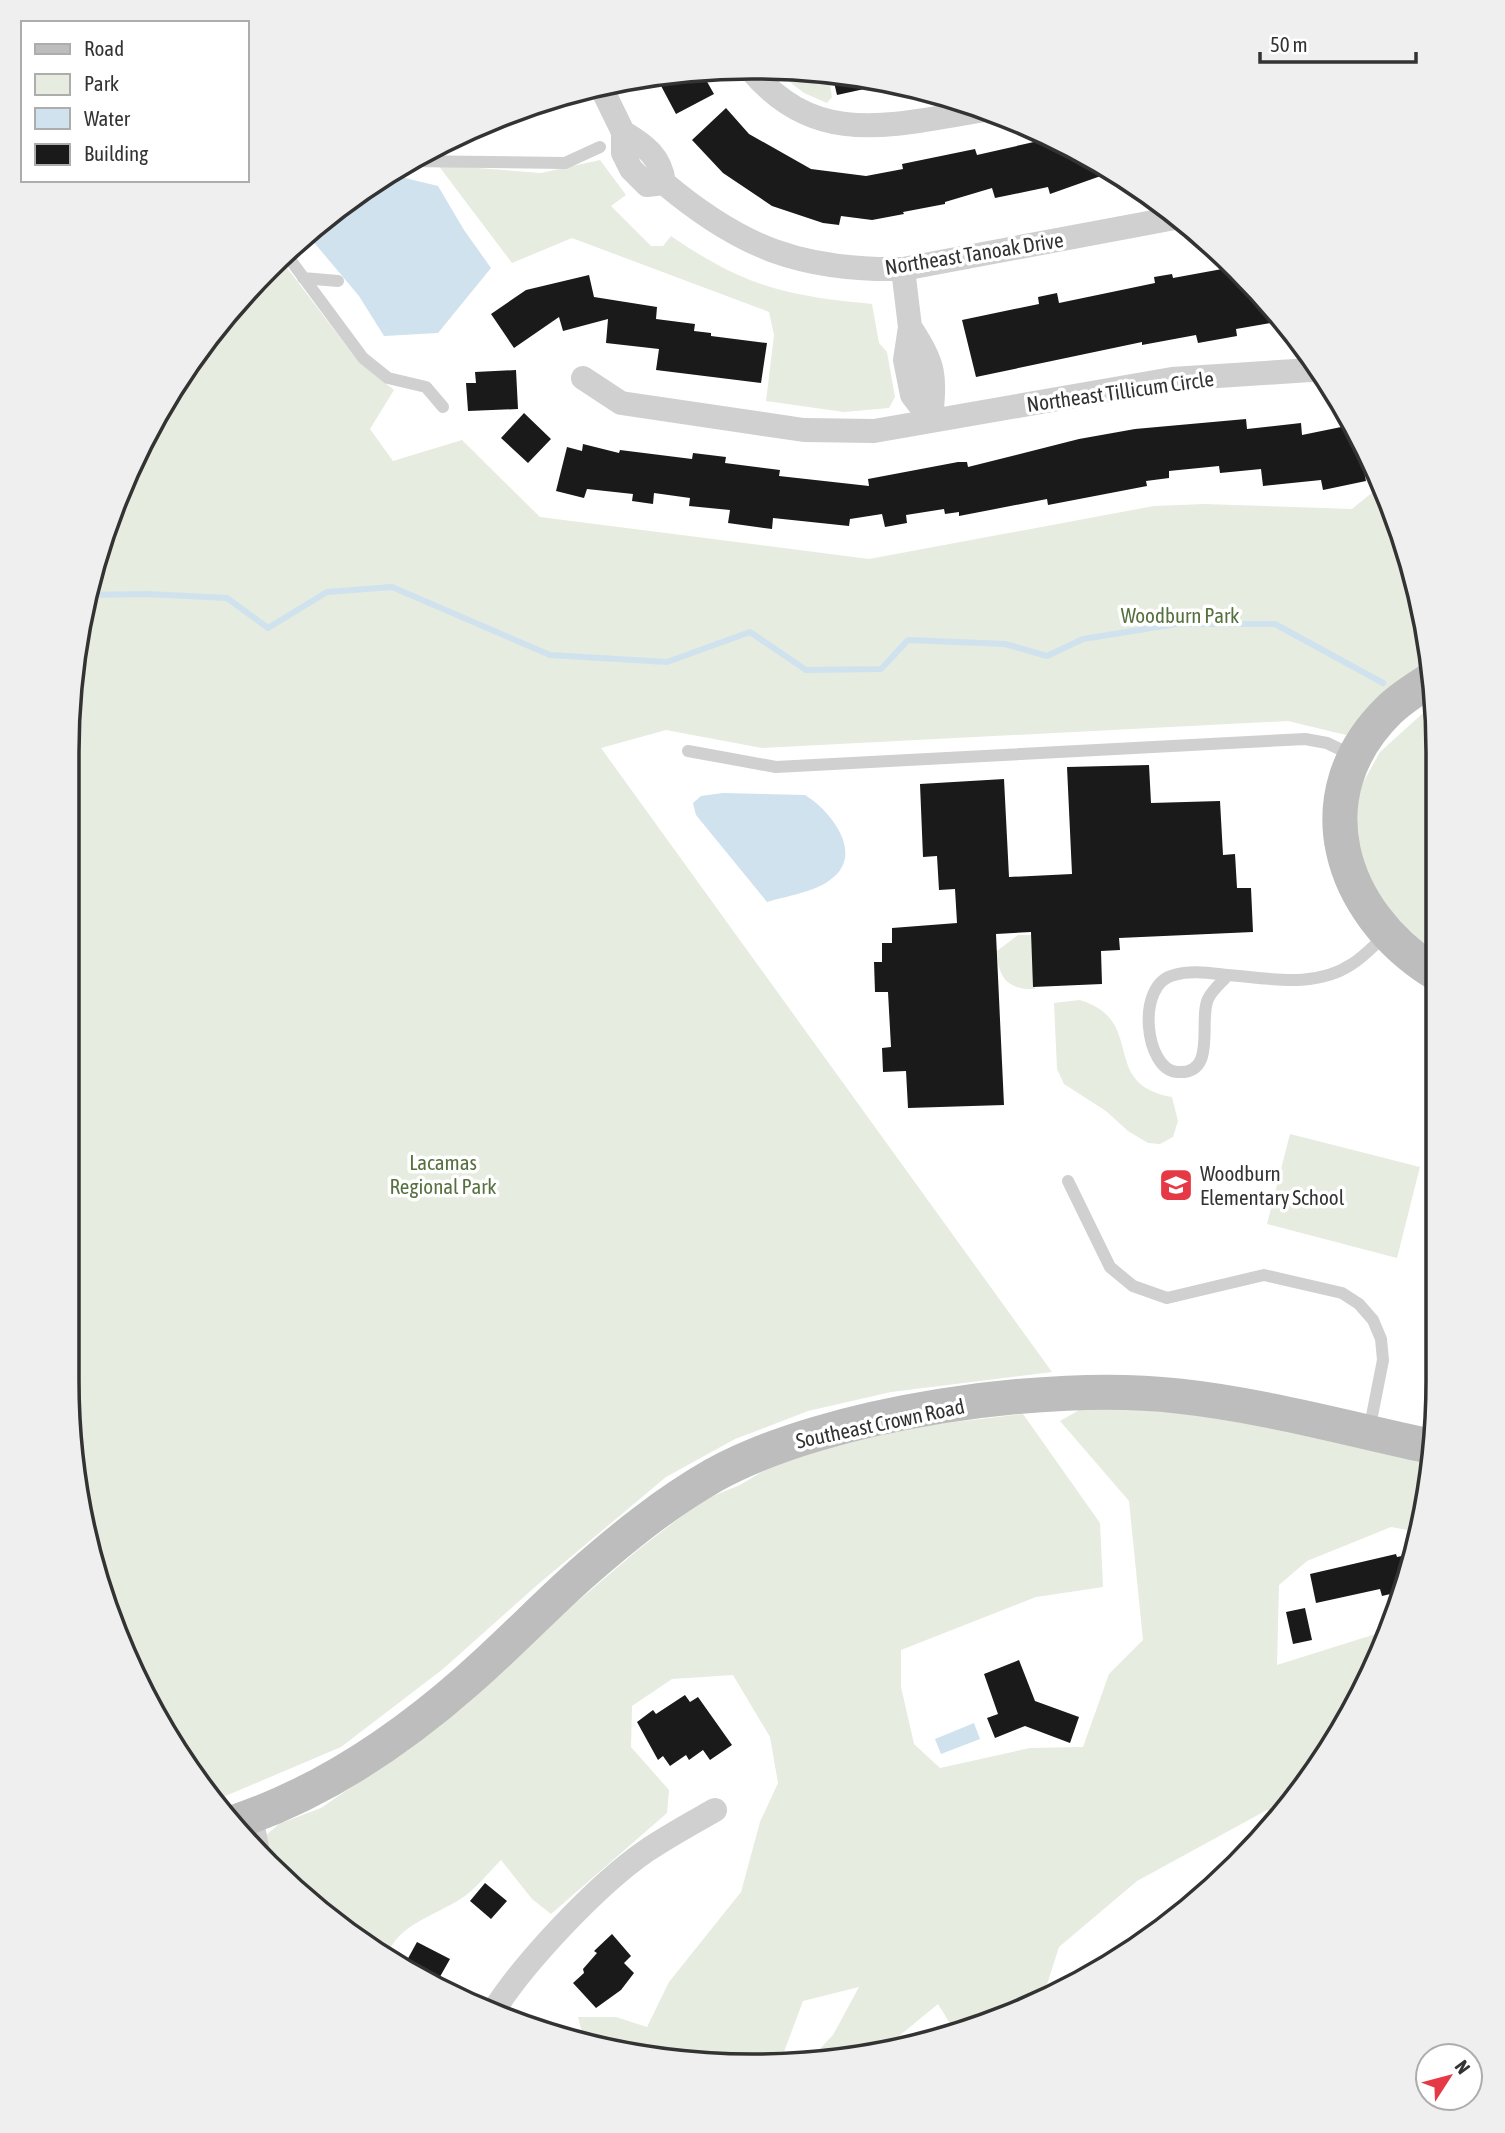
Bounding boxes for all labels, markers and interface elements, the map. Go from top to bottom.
legend [21,21,248,182]
scale bar [1260,21,1416,65]
text: 50 m [1270,32,1308,56]
text: Road [84,36,124,60]
text: Park [84,71,119,95]
text: Water [84,106,131,130]
text: Building [84,141,148,165]
street label: Northeast Tanoak Drive [883,227,1065,279]
street label: Northeast Tillicum Circle [1025,366,1215,416]
park label: Woodburn Park [1121,603,1239,627]
park label: Lacamas Regional Park [389,1150,497,1198]
place label: Woodburn Elementary School [1200,1161,1345,1209]
school or university icon: Woodburn Elementary School [1157,1166,1195,1204]
street label: Southeast Crown Road [794,1393,966,1453]
north arrow [1414,2042,1484,2112]
text: N [1451,2056,1475,2078]

